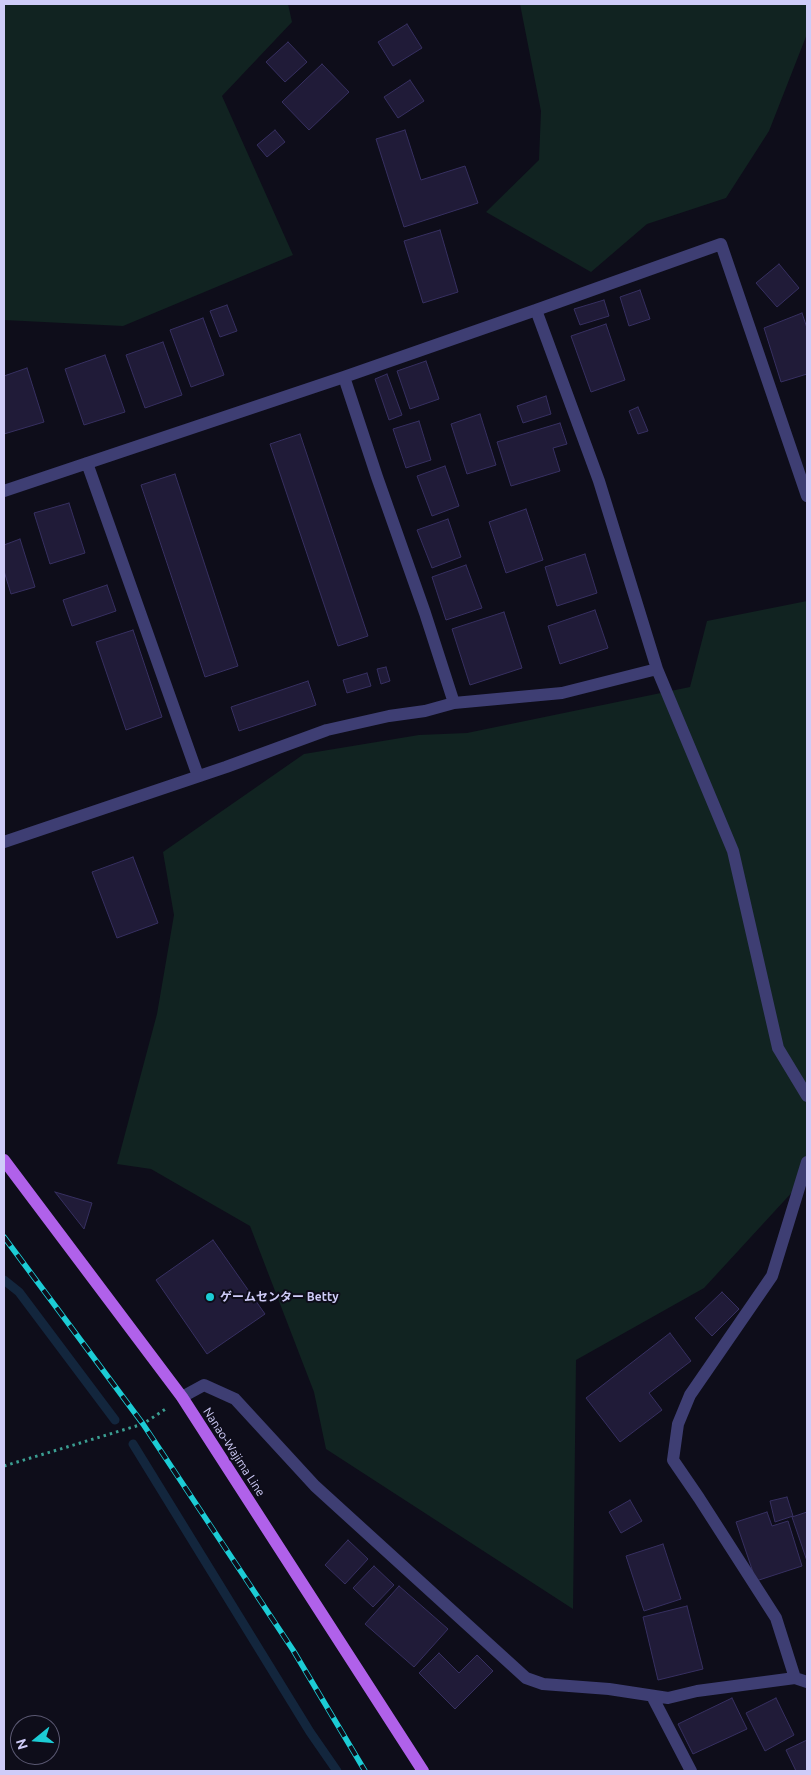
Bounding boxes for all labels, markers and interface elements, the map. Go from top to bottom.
place label: ゲームセンター Betty [220,1290,339,1304]
marker: ゲームセンター Betty [204,1291,216,1303]
street label: Nanao-Wajima Line [200,1405,268,1499]
north arrow [10,1715,60,1765]
text: N [12,1737,31,1751]

